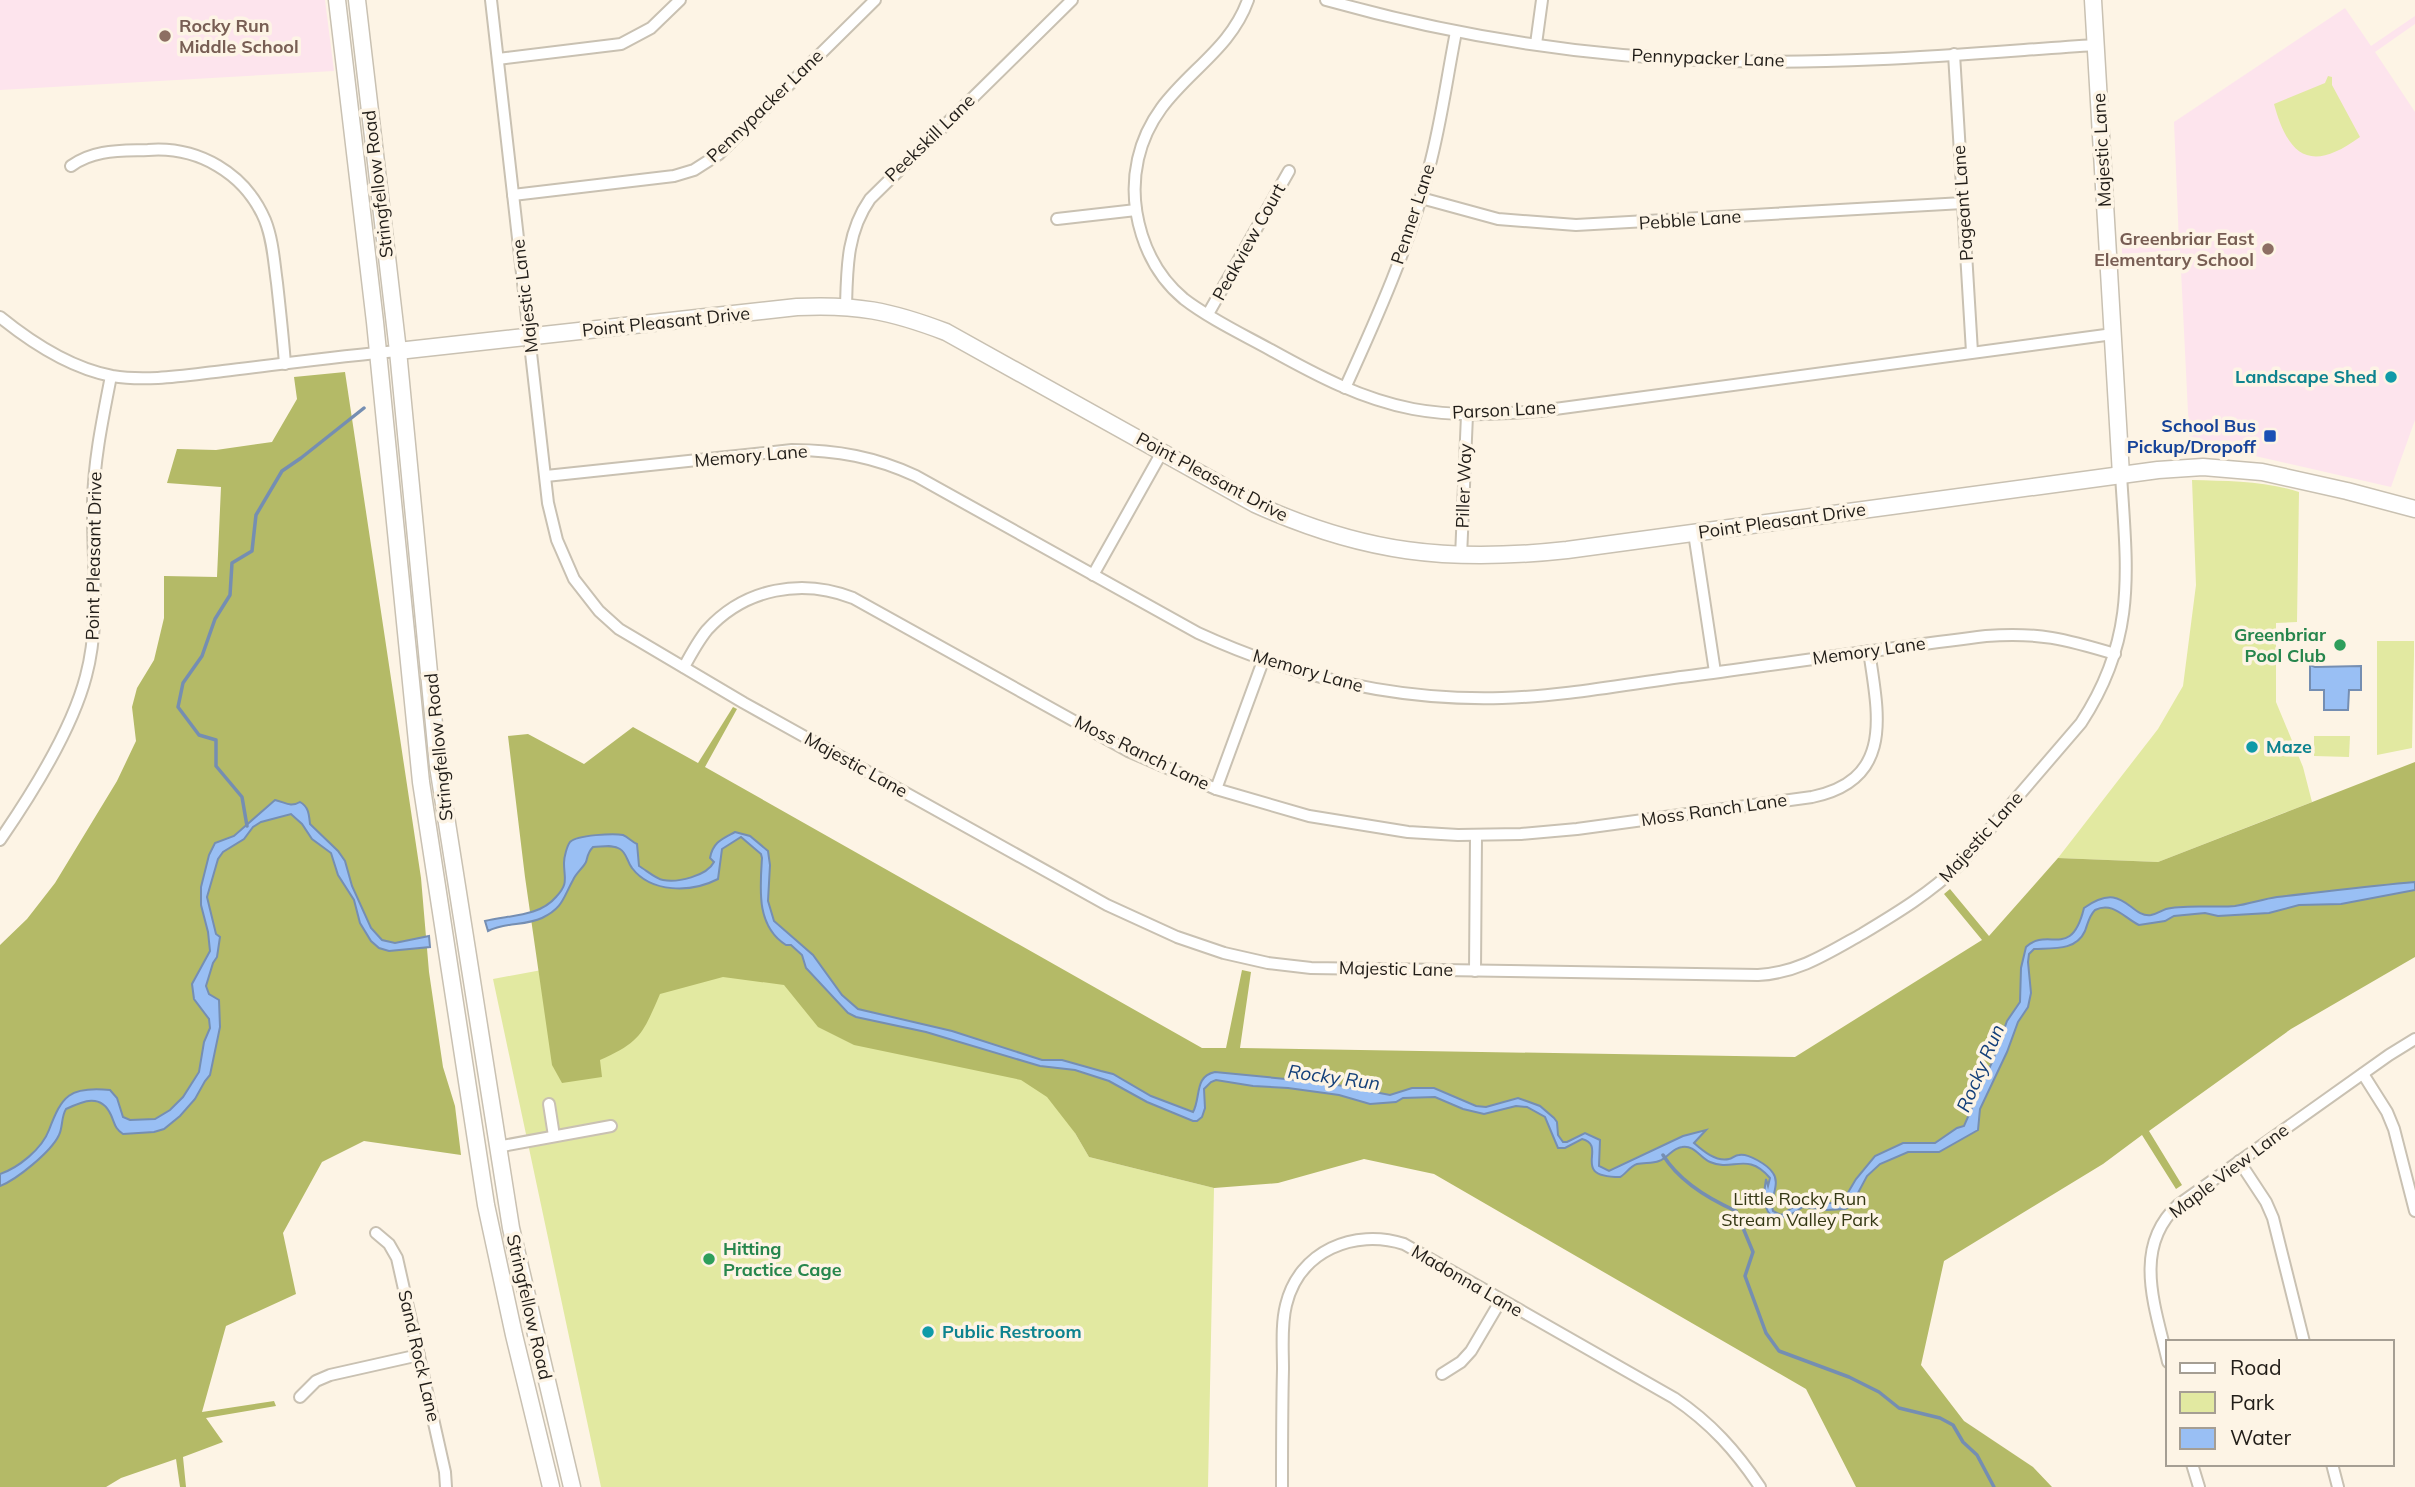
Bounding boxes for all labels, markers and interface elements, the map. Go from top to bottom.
place label: Rocky Run Middle School [179,14,299,58]
marker: Rocky Run Middle School [157,28,173,44]
street label: Pennypacker Lane [1631,43,1785,72]
street label: Pennypacker Lane [702,44,828,167]
street label: Peekskill Lane [880,89,980,186]
street label: Majestic Lane [2087,92,2116,208]
street label: Stringfellow Road [357,109,398,259]
street label: Pageant Lane [1947,144,1978,262]
street label: Penner Lane [1385,161,1440,267]
street label: Peakview Court [1207,179,1290,304]
street label: Pebble Lane [1638,204,1742,235]
place label: Greenbriar East Elementary School [2094,227,2254,271]
street label: Majestic Lane [506,238,543,354]
marker: Greenbriar East Elementary School [2260,241,2276,257]
street label: Point Pleasant Drive [581,301,751,342]
place label: Landscape Shed [2235,365,2377,388]
marker: Landscape Shed [2383,369,2399,385]
street label: Parson Lane [1451,395,1556,424]
place label: School Bus Pickup/Dropoff [2127,414,2256,458]
street label: Point Pleasant Drive [1132,427,1292,526]
marker: School Bus Pickup/Dropoff [2262,428,2278,444]
street label: Memory Lane [693,439,809,472]
street label: Piller Way [1451,443,1476,529]
street label: Point Pleasant Drive [81,471,106,641]
street label: Point Pleasant Drive [1697,497,1867,544]
place label: Greenbriar Pool Club [2234,623,2327,667]
street label: Memory Lane [1811,631,1927,670]
marker: Greenbriar Pool Club [2332,637,2348,653]
street label: Memory Lane [1250,644,1366,697]
street label: Stringfellow Road [419,672,458,822]
street label: Moss Ranch Lane [1071,710,1213,795]
street label: Majestic Lane [801,727,912,802]
place label: Maze [2266,735,2312,758]
marker: Maze [2244,739,2260,755]
street label: Majestic Lane [1934,786,2027,887]
street label: Moss Ranch Lane [1639,788,1788,831]
street label: Majestic Lane [1339,956,1453,981]
water label: Rocky Run [1951,1021,2009,1115]
water label: Rocky Run [1286,1059,1382,1095]
street label: Maple View Lane [2164,1118,2293,1223]
park label: Little Rocky Run Stream Valley Park [1721,1187,1880,1231]
street label: Stringfellow Road [502,1232,557,1382]
place label: Hitting Practice Cage [723,1237,842,1281]
street label: Madonna Lane [1407,1239,1527,1322]
marker: Hitting Practice Cage [701,1251,717,1267]
street label: Sand Rock Lane [393,1288,446,1424]
place label: Public Restroom [942,1320,1082,1343]
marker: Public Restroom [920,1324,936,1340]
legend [2166,1340,2394,1466]
text: Road [2230,1354,2281,1380]
text: Park [2230,1389,2274,1415]
text: Water [2230,1424,2291,1450]

